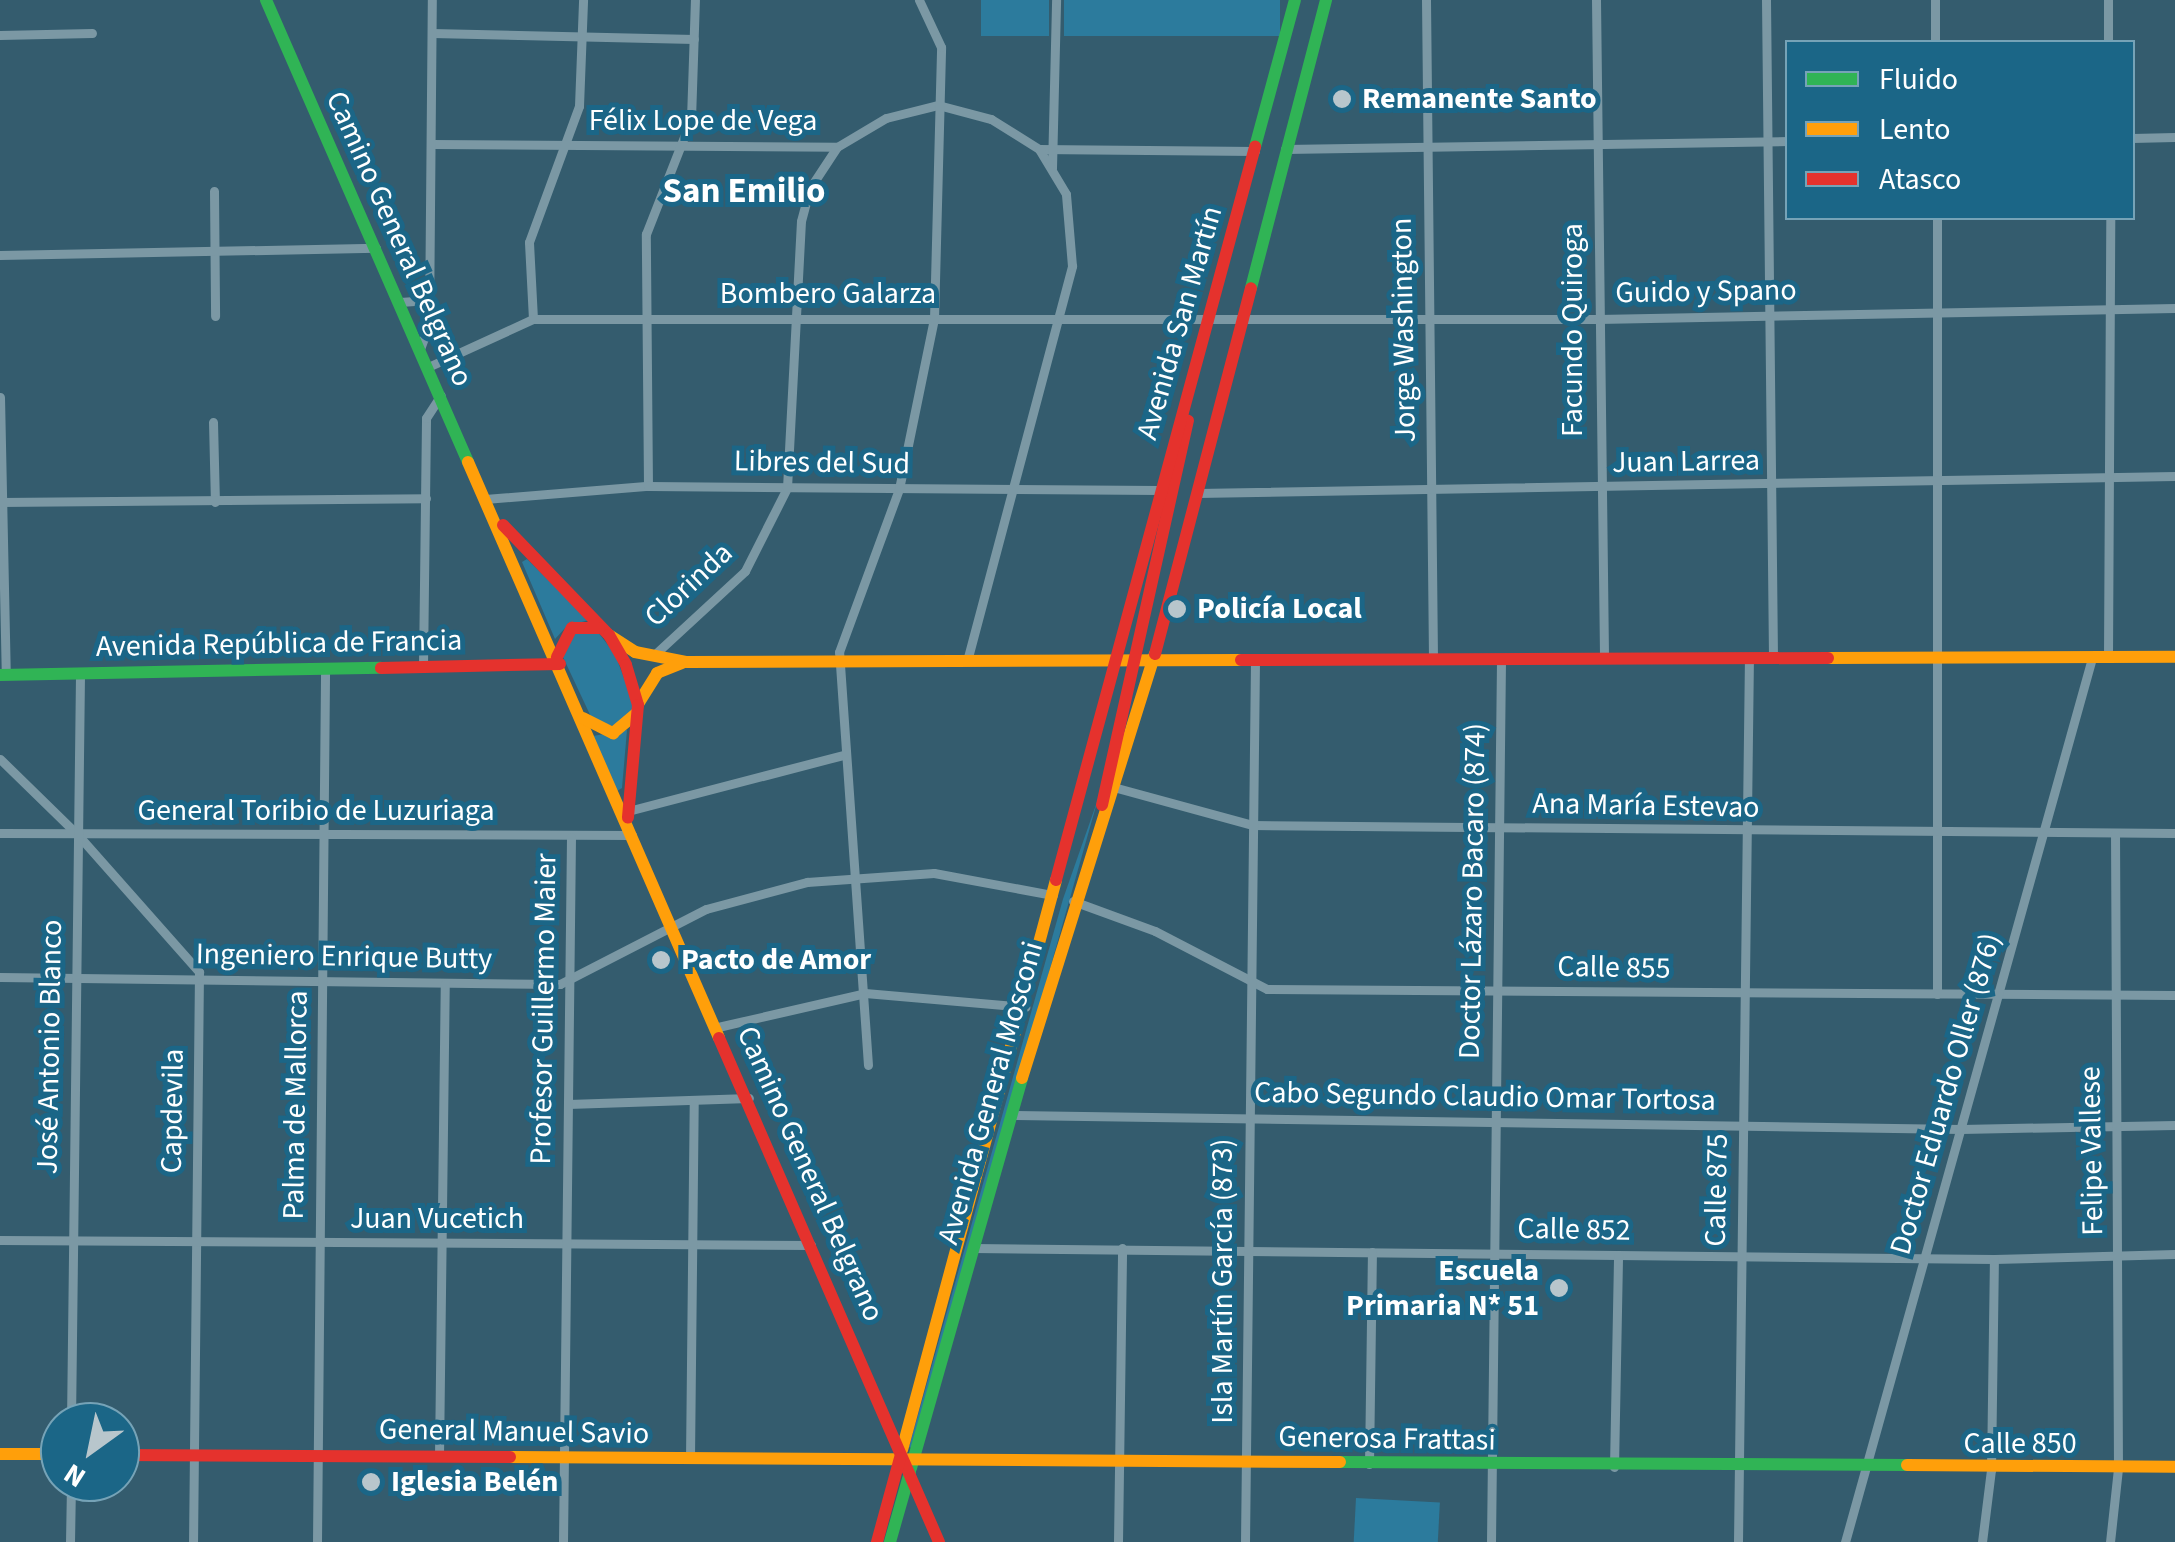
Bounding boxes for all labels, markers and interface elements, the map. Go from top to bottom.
legend [1785,40,2135,220]
text: Fluido [1879,58,1958,101]
place label: Remanente Santo [1362,81,1597,117]
street label: Camino General Belgrano [318,86,480,392]
marker: Remanente Santo [1331,88,1353,110]
street label: Félix Lope de Vega [589,103,817,139]
text: Lento [1879,108,1951,151]
text: Atasco [1879,158,1961,201]
district label: San Emilio [663,170,825,212]
street label: Avenida San Martín [1129,202,1231,444]
street label: Jorge Washington [1384,217,1424,443]
street label: Facundo Quiroga [1555,223,1591,437]
street label: Guido y Spano [1615,272,1797,312]
street label: Bombero Galarza [720,276,936,312]
street label: Libres del Sud [734,443,910,483]
street label: Juan Larrea [1612,443,1760,481]
street label: Clorinda [638,535,740,635]
place label: Policía Local [1197,591,1362,627]
marker: Policía Local [1166,598,1188,620]
street label: Avenida República de Francia [96,623,462,665]
street label: Doctor Lázaro Bacaro (874) [1452,723,1494,1059]
street label: Ana María Estevao [1532,786,1760,826]
street label: General Toribio de Luzuriaga [137,793,495,829]
street label: Profesor Guillermo Maier [523,853,565,1165]
street label: José Antonio Blanco [30,919,70,1175]
street label: Doctor Eduardo Oller (876) [1883,929,2009,1259]
street label: Ingeniero Enrique Butty [195,936,493,978]
street label: Avenida General Mosconi [931,937,1051,1249]
place label: Pacto de Amor [681,942,871,978]
marker: Pacto de Amor [650,949,672,971]
street label: Calle 855 [1557,949,1671,987]
street label: Palma de Mallorca [276,990,316,1220]
street label: Camino General Belgrano [729,1021,891,1327]
street label: Capdevila [154,1048,192,1174]
street label: Felipe Vallese [2073,1066,2111,1236]
street label: Cabo Segundo Claudio Omar Tortosa [1254,1075,1716,1119]
street label: Calle 875 [1698,1133,1736,1247]
street label: Isla Martín García (873) [1205,1138,1241,1424]
street label: Juan Vucetich [350,1201,524,1237]
street label: Calle 852 [1517,1211,1631,1249]
place label: Escuela Primaria N* 51 [1346,1253,1539,1324]
marker: Escuela Primaria N* 51 [1548,1277,1570,1299]
north arrow [40,1402,140,1502]
street label: General Manuel Savio [379,1412,649,1452]
street label: Generosa Frattasi [1278,1419,1496,1459]
street label: Calle 850 [1963,1426,2077,1462]
text: N [56,1454,93,1497]
place label: Iglesia Belén [391,1464,559,1500]
marker: Iglesia Belén [360,1471,382,1493]

